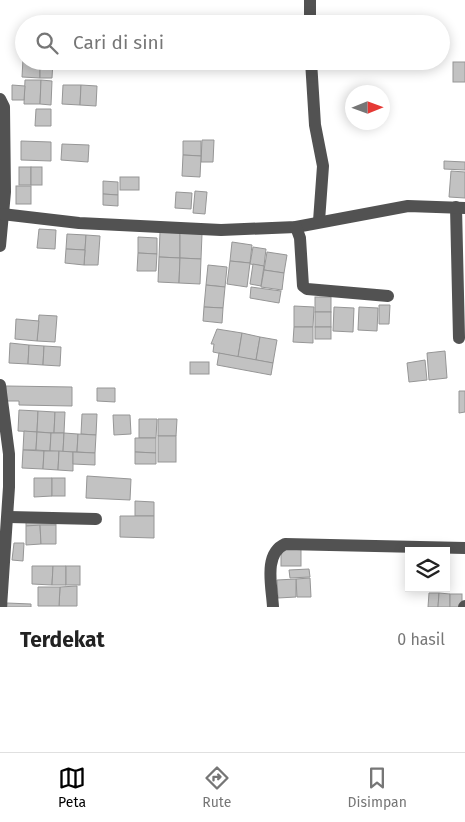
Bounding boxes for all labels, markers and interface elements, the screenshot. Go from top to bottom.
search box [15,15,450,70]
icon: search [33,29,61,57]
text: Cari di sini [73,31,164,54]
north arrow [345,85,390,130]
map controls [405,547,450,592]
button: layers [405,547,450,592]
text: Terdekat [20,627,105,653]
text: 0 hasil [397,630,445,649]
tab: Peta [58,764,86,811]
tab: Rute [202,764,231,811]
tab: Disimpan [347,764,407,811]

